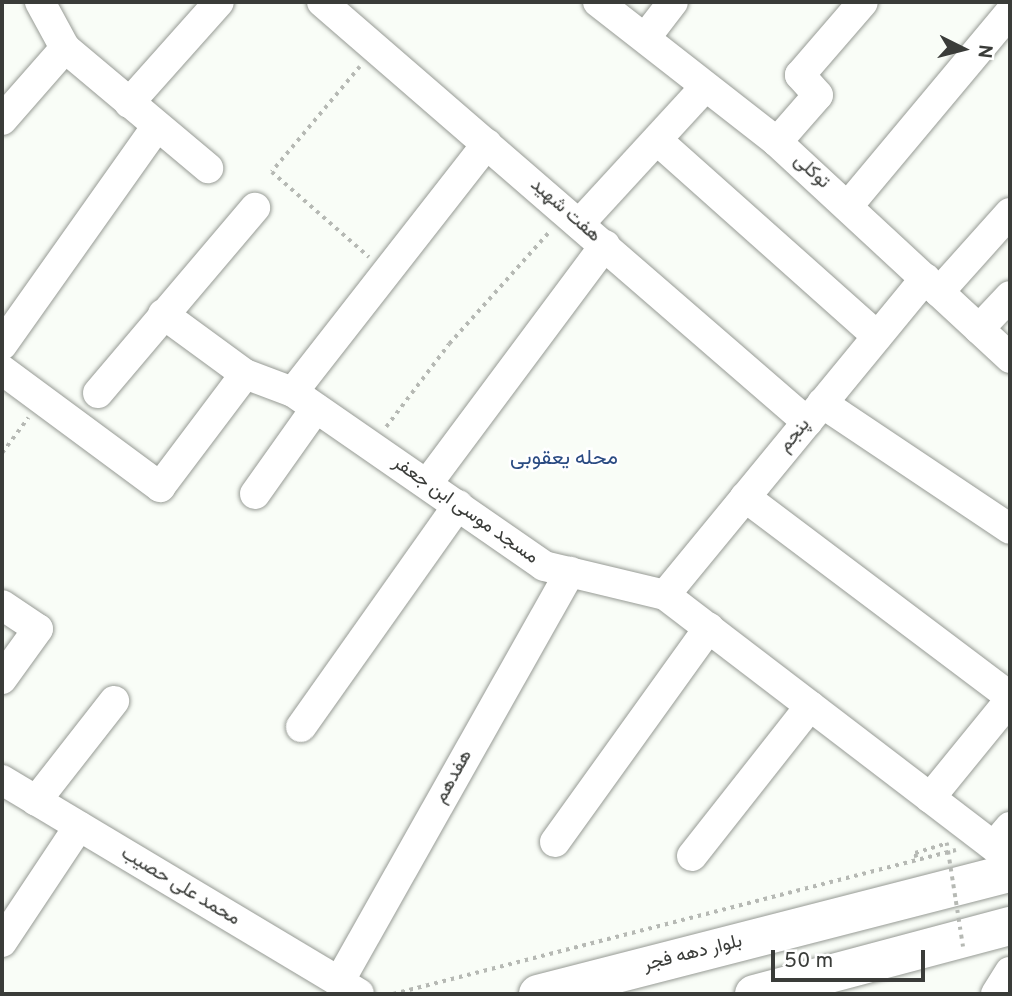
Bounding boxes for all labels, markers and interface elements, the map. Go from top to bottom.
north arrow [928,14,998,84]
text: N [971,43,997,59]
street label: توکلی [788,150,834,194]
street label: هفت شهید [525,174,605,248]
street label: پنجم [774,414,816,458]
district label: محله یعقوبی [510,446,618,472]
street label: مسجد موسی ابن جعفر [388,452,542,570]
street label: هفدهم [430,746,478,808]
street label: محمد علی حصیب [116,842,244,932]
street label: بلوار دهه فجر [641,931,745,977]
scale bar [774,936,928,980]
text: 50 m [784,948,833,975]

